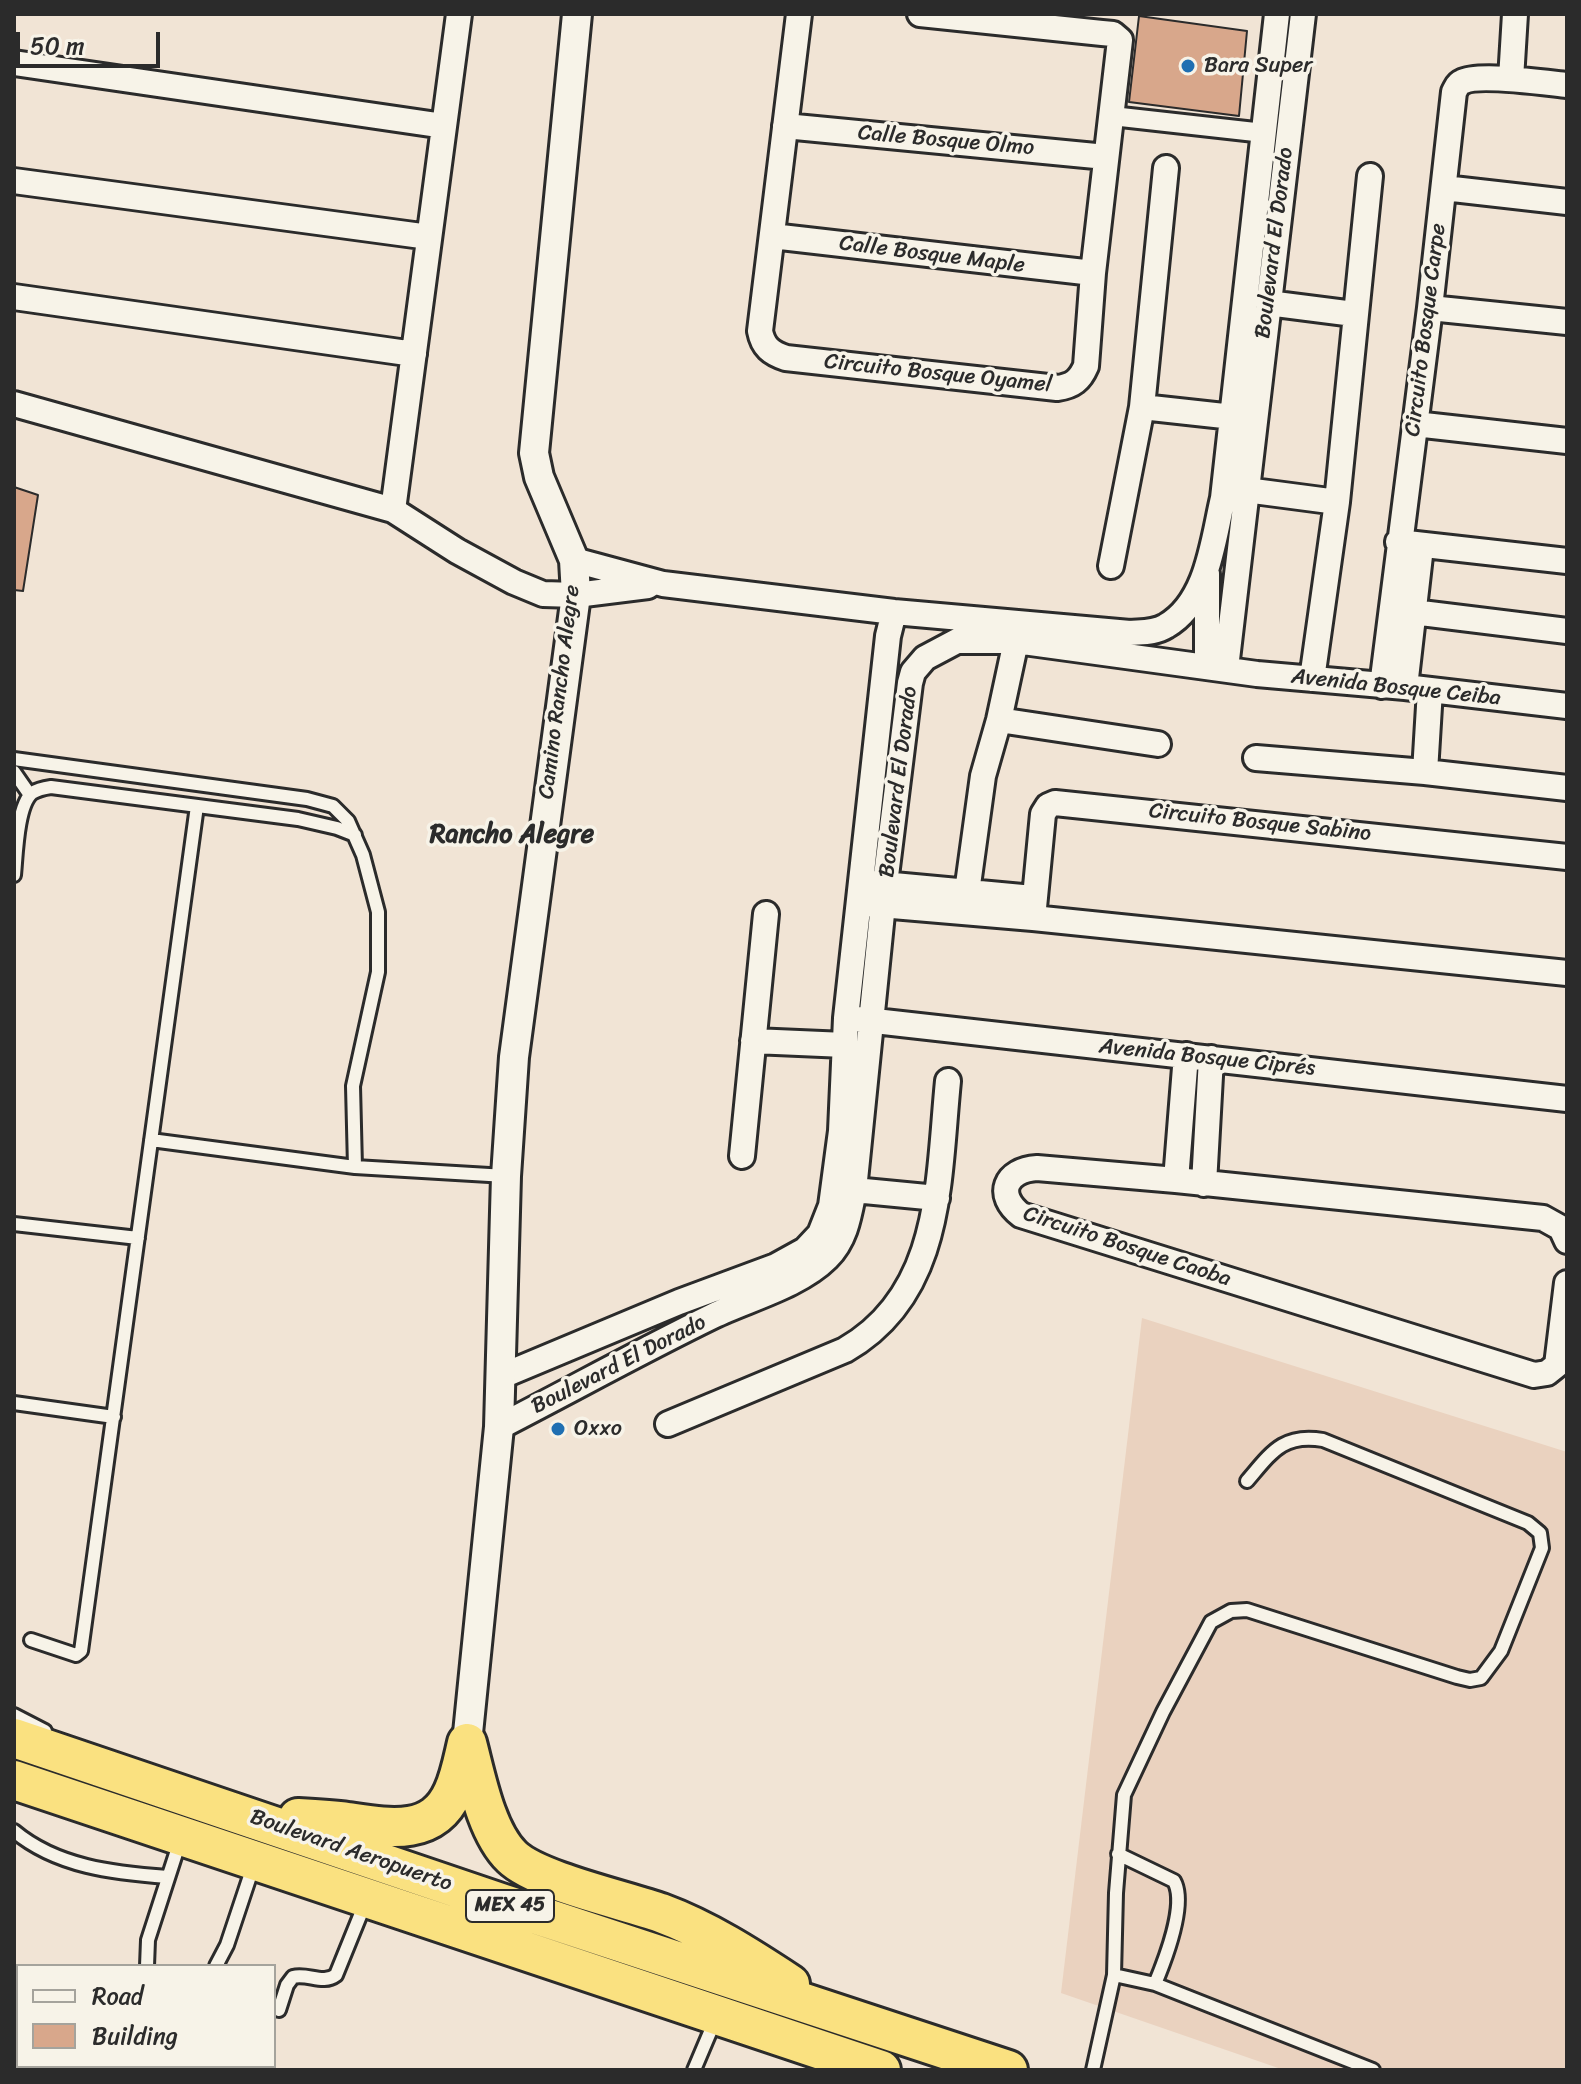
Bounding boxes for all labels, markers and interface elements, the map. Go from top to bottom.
scale bar [20,16,164,66]
text: 50 m [30,25,85,67]
place label: Bara Super [1204,53,1312,79]
marker: Bara Super [1179,57,1197,75]
street label: Calle Bosque Olmo [857,120,1035,162]
street label: Boulevard El Dorado [1250,146,1300,340]
street label: Circuito Bosque Carpe [1400,222,1452,438]
street label: Calle Bosque Maple [838,231,1026,279]
street label: Circuito Bosque Oyamel [823,349,1053,399]
street label: Camino Rancho Alegre [534,584,586,800]
street label: Avenida Bosque Ceiba [1290,664,1502,712]
street label: Boulevard El Dorado [874,685,924,879]
street label: Circuito Bosque Sabino [1148,798,1372,848]
district label: Rancho Alegre [430,819,594,851]
street label: Avenida Bosque Ciprés [1098,1034,1316,1082]
street label: Circuito Bosque Caoba [1020,1201,1234,1293]
street label: Boulevard El Dorado [527,1310,711,1420]
place label: Oxxo [574,1416,622,1442]
marker: Oxxo [549,1420,567,1438]
street label: Boulevard Aeropuerto [247,1804,455,1898]
road number: MEX 45 [466,1890,554,1922]
legend [16,1964,276,2068]
text: Road [92,1975,143,2017]
text: Building [92,2015,178,2057]

